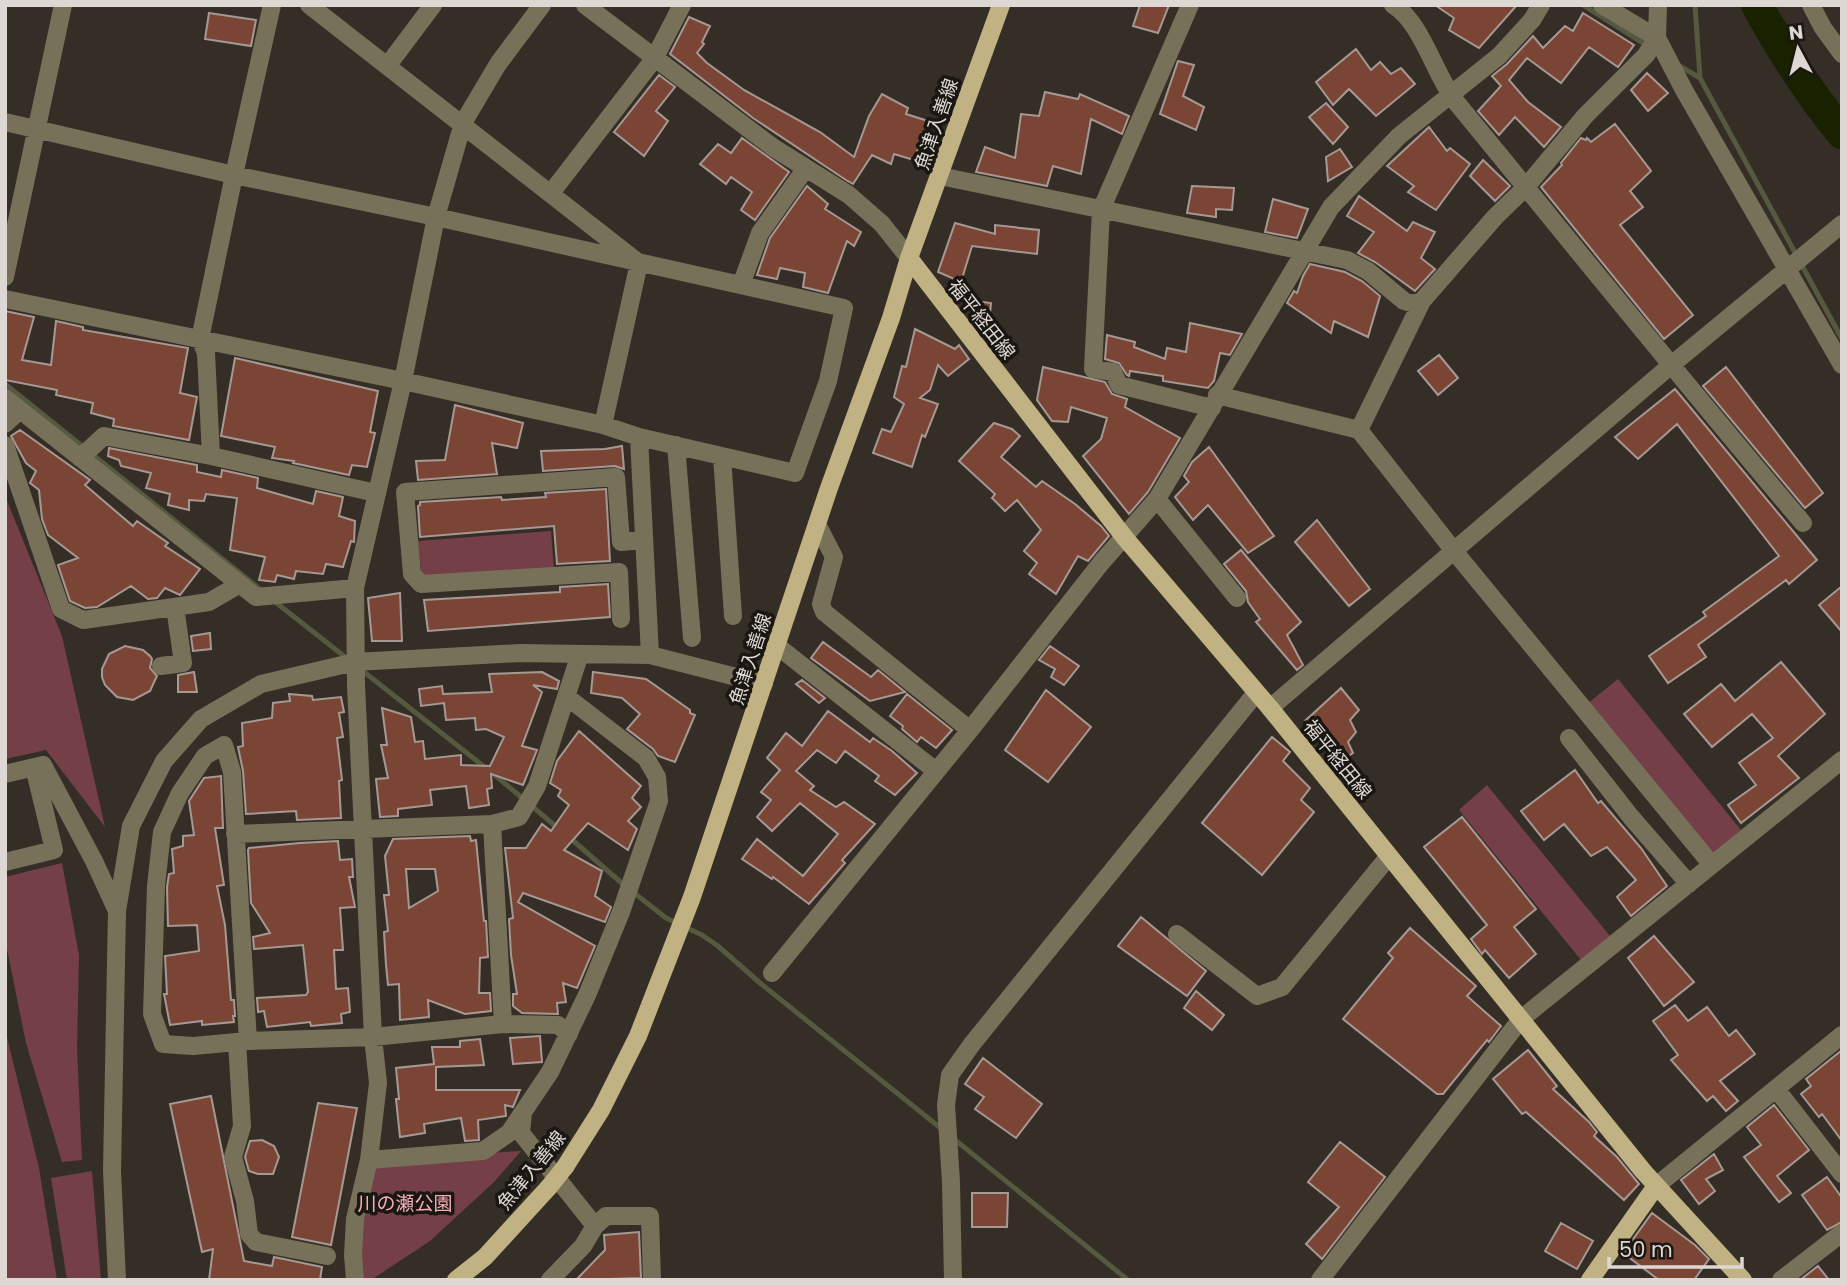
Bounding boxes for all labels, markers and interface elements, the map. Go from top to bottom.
north arrow [1763,14,1833,84]
text: N [1787,18,1805,47]
street label: 魚津入善線 [908,75,965,173]
street label: 福平経田線 [942,274,1021,365]
street label: 魚津入善線 [723,610,778,709]
street label: 福平経田線 [1297,714,1378,805]
street label: 魚津入善線 [491,1125,572,1216]
park label: 川の瀬公園 [357,1190,453,1217]
scale bar [1609,1226,1742,1270]
text: 50 m [1619,1235,1673,1264]

